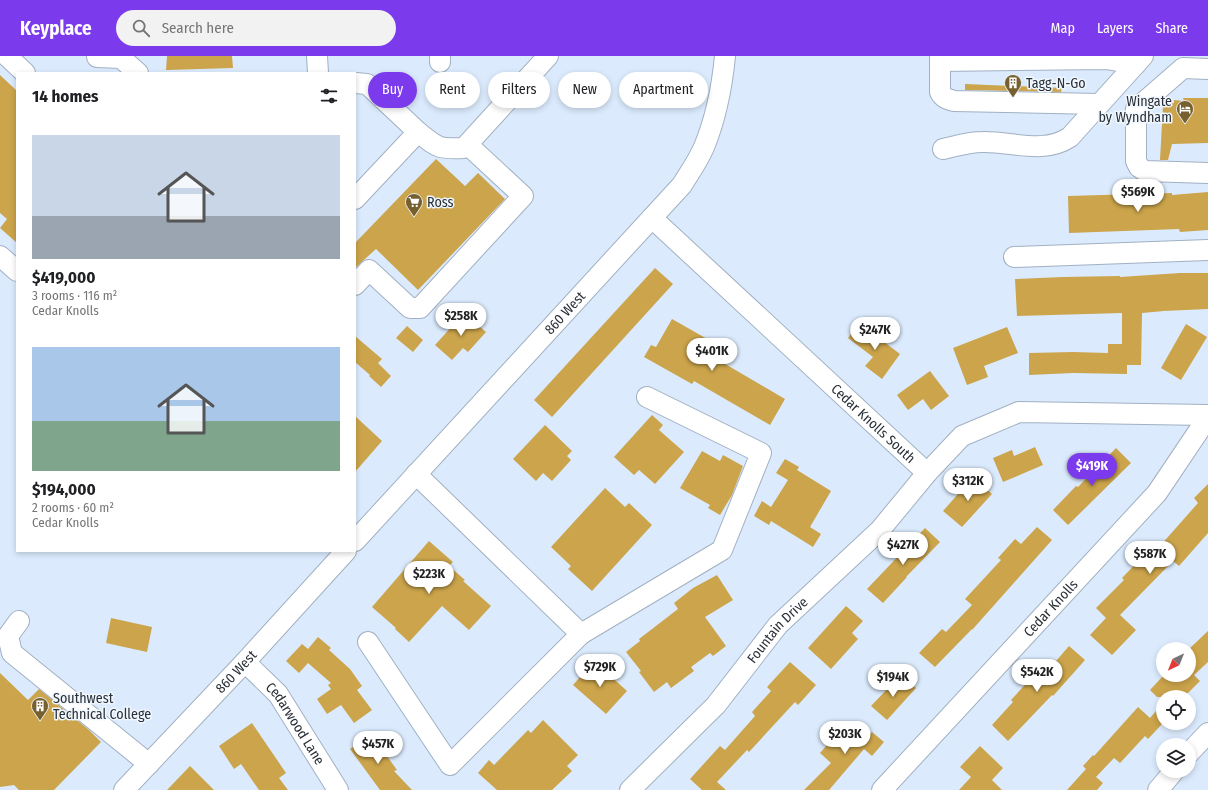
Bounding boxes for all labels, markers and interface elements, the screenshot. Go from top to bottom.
search box [116,10,396,46]
text: Keyplace [20,17,92,40]
icon: search [130,17,152,39]
text: Search here [162,19,234,37]
text: Map [1051,20,1075,37]
text: Layers [1097,20,1133,37]
text: Share [1155,20,1188,37]
chip: Buy [368,72,417,108]
chip: Rent [425,72,480,108]
chip: Filters [488,72,550,108]
chip: New [558,72,611,108]
chip: Apartment [619,72,708,108]
building icon: Tagg-N-Go [1003,73,1023,98]
place label: Tagg-N-Go [1026,75,1086,92]
icon: filters [318,85,340,107]
text: 14 homes [32,86,99,107]
place label: Wingate by Wyndham [1098,93,1172,126]
hotel icon: Wingate by Wyndham [1175,99,1195,124]
icon: home [150,161,222,233]
pin: $569K [1110,179,1166,213]
text: $569K [1121,184,1155,199]
supermarket icon: Ross [404,192,424,217]
place label: Ross [427,194,454,211]
text: $419,000 [32,267,96,288]
text: 3 rooms · 116 m² [32,288,117,303]
street label: 860 West [541,288,589,338]
text: Cedar Knolls [32,303,99,318]
pin: $258K [433,303,489,337]
text: $258K [444,308,478,323]
pin: $247K [847,317,903,351]
text: $247K [859,322,891,337]
pin: $401K [684,338,740,372]
text: $401K [695,343,729,358]
icon: home [150,373,222,445]
street label: Cedar Knolls South [827,380,919,467]
pin: $419K [1064,453,1120,487]
text: $419K [1076,458,1108,473]
pin: $312K [940,468,996,502]
text: $312K [952,473,984,488]
text: $194,000 [32,479,96,500]
text: 2 rooms · 60 m² [32,500,114,515]
text: Cedar Knolls [32,515,99,530]
pin: $427K [875,532,931,566]
text: $427K [887,537,919,552]
pin: $587K [1122,541,1178,575]
text: $587K [1134,546,1166,561]
pin: $223K [401,561,457,595]
text: $223K [413,566,445,581]
street label: Cedar Knolls [1020,576,1082,641]
street label: Fountain Drive [744,594,812,667]
north arrow [1156,642,1196,682]
map controls [1156,642,1196,778]
street label: 860 West [212,647,261,697]
pin: $729K [572,654,628,688]
text: $729K [584,659,616,674]
pin: $542K [1009,659,1065,693]
pin: $194K [865,664,921,698]
text: $542K [1021,664,1053,679]
text: $194K [877,669,909,684]
street label: Cedarwood Lane [262,679,328,768]
place label: Southwest Technical College [53,690,151,723]
button: locate [1156,690,1196,730]
building icon: Southwest Technical College [30,696,50,721]
pin: $203K [817,721,873,755]
text: $203K [828,726,862,741]
pin: $457K [350,731,406,765]
text: $457K [362,736,394,751]
button: layers [1156,738,1196,778]

